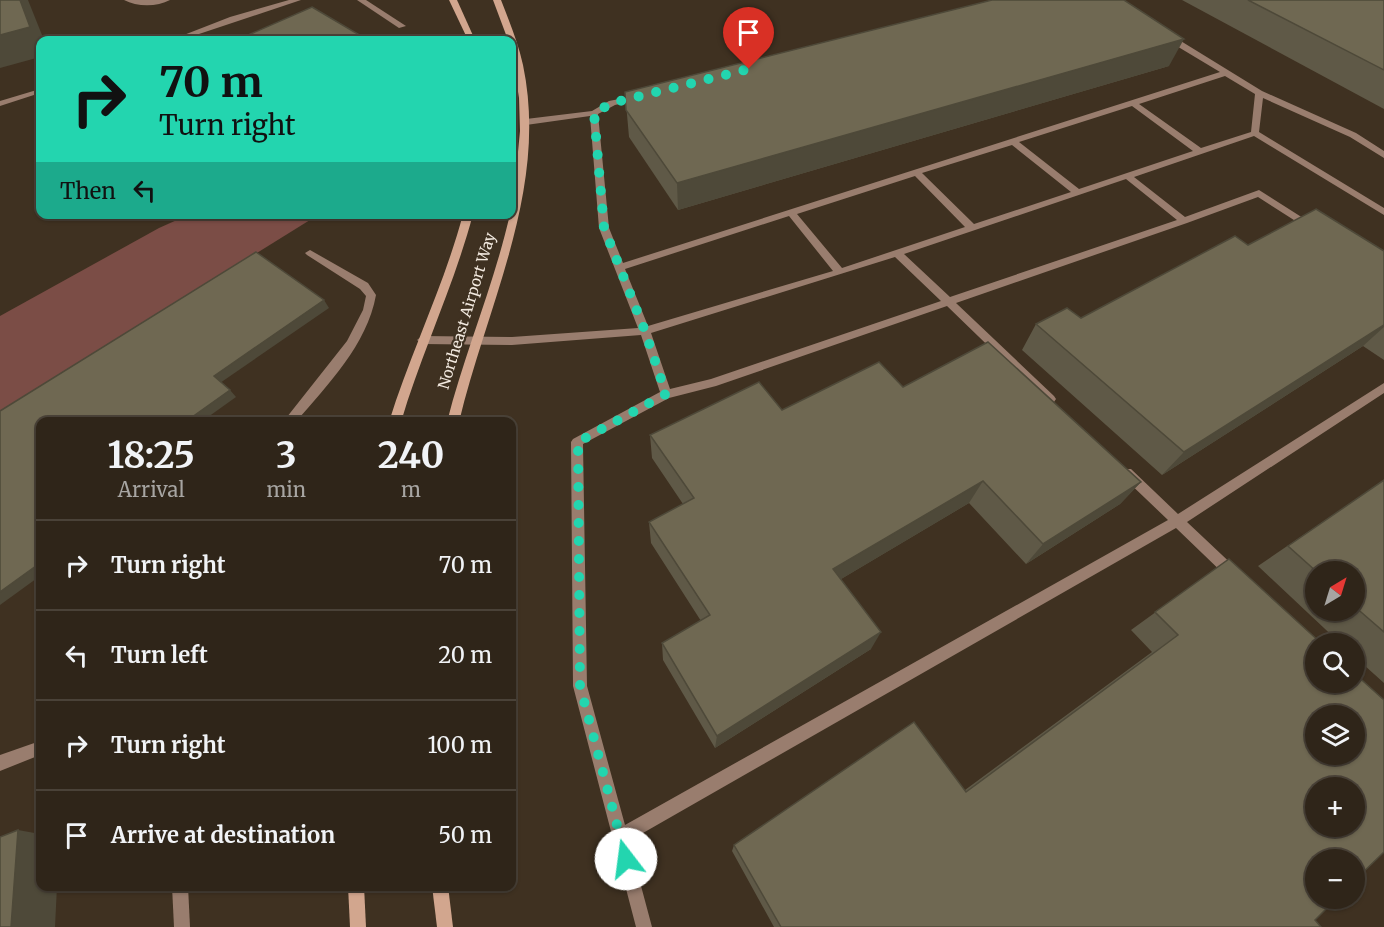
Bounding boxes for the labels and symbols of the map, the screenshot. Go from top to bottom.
pin [723,7,774,69]
street label: Northeast Airport Way [434,230,499,392]
north arrow [1305,561,1365,621]
position arrow [594,827,658,891]

